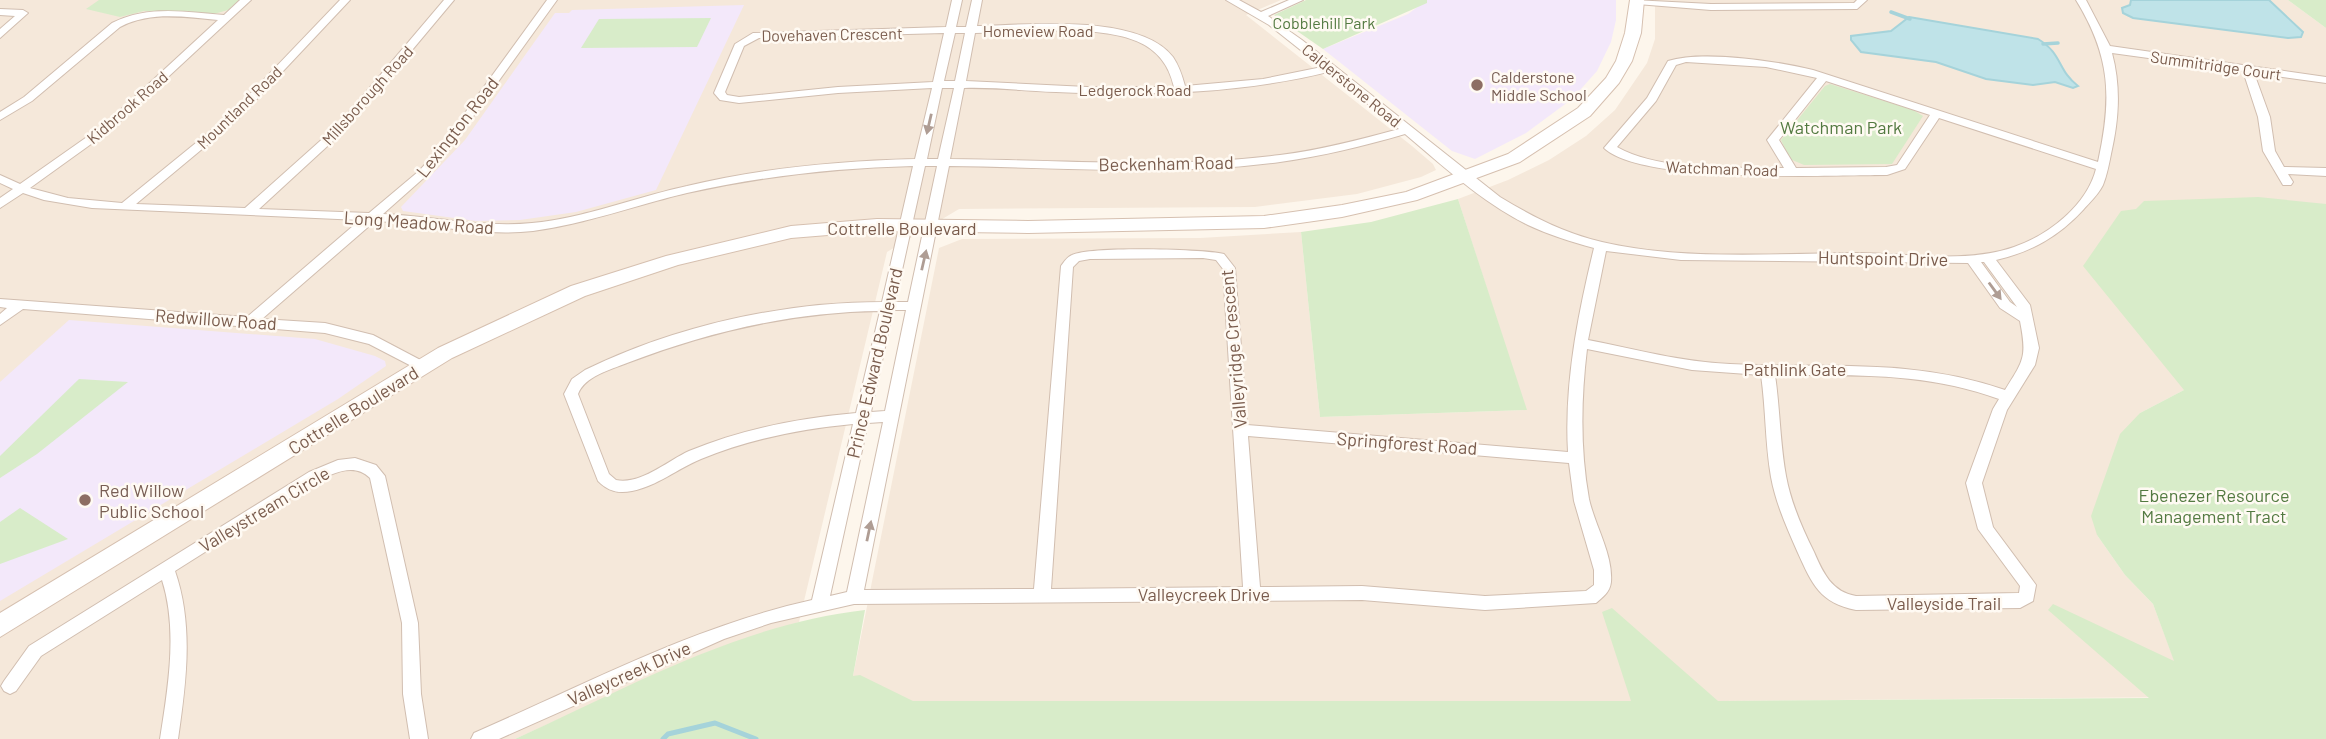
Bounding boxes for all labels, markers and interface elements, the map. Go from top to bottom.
park label: Cobblehill Park [1273,13,1375,32]
street label: Homeview Road [983,21,1093,40]
street label: Dovehaven Crescent [761,23,903,45]
street label: Calderstone Road [1299,39,1405,131]
street label: Millsborough Road [318,42,416,148]
street label: Summitridge Court [2149,46,2283,84]
street label: Mountland Road [193,62,285,152]
street label: Kidbrook Road [83,67,171,147]
place label: Calderstone Middle School [1491,67,1587,104]
street label: Lexington Road [411,72,503,182]
marker: Calderstone Middle School [1469,77,1485,93]
street label: Ledgerock Road [1079,80,1191,99]
one-way arrow [923,113,934,135]
park label: Watchman Park [1780,116,1902,138]
street label: Beckenham Road [1098,151,1234,175]
street label: Watchman Road [1665,157,1779,179]
street label: Long Meadow Road [343,206,495,238]
street label: Cottrelle Boulevard [827,217,977,239]
street label: Huntspoint Drive [1818,246,1948,270]
one-way arrow [919,249,930,271]
street label: Prince Edward Boulevard [841,266,907,460]
street label: Valleyridge Crescent [1215,269,1251,429]
one-way arrow [1988,282,2002,300]
street label: Redwillow Road [154,304,278,334]
street label: Pathlink Gate [1744,358,1846,380]
street label: Cottrelle Boulevard [284,361,422,459]
street label: Springforest Road [1336,427,1478,459]
street label: Valleystream Circle [195,461,333,557]
place label: Red Willow Public School [99,479,204,522]
park label: Ebenezer Resource Management Tract [2139,484,2289,527]
marker: Red Willow Public School [77,492,93,508]
one-way arrow [863,519,874,541]
street label: Valleycreek Drive [1138,583,1270,605]
street label: Valleyside Trail [1887,592,2001,614]
street label: Valleycreek Drive [564,636,694,710]

